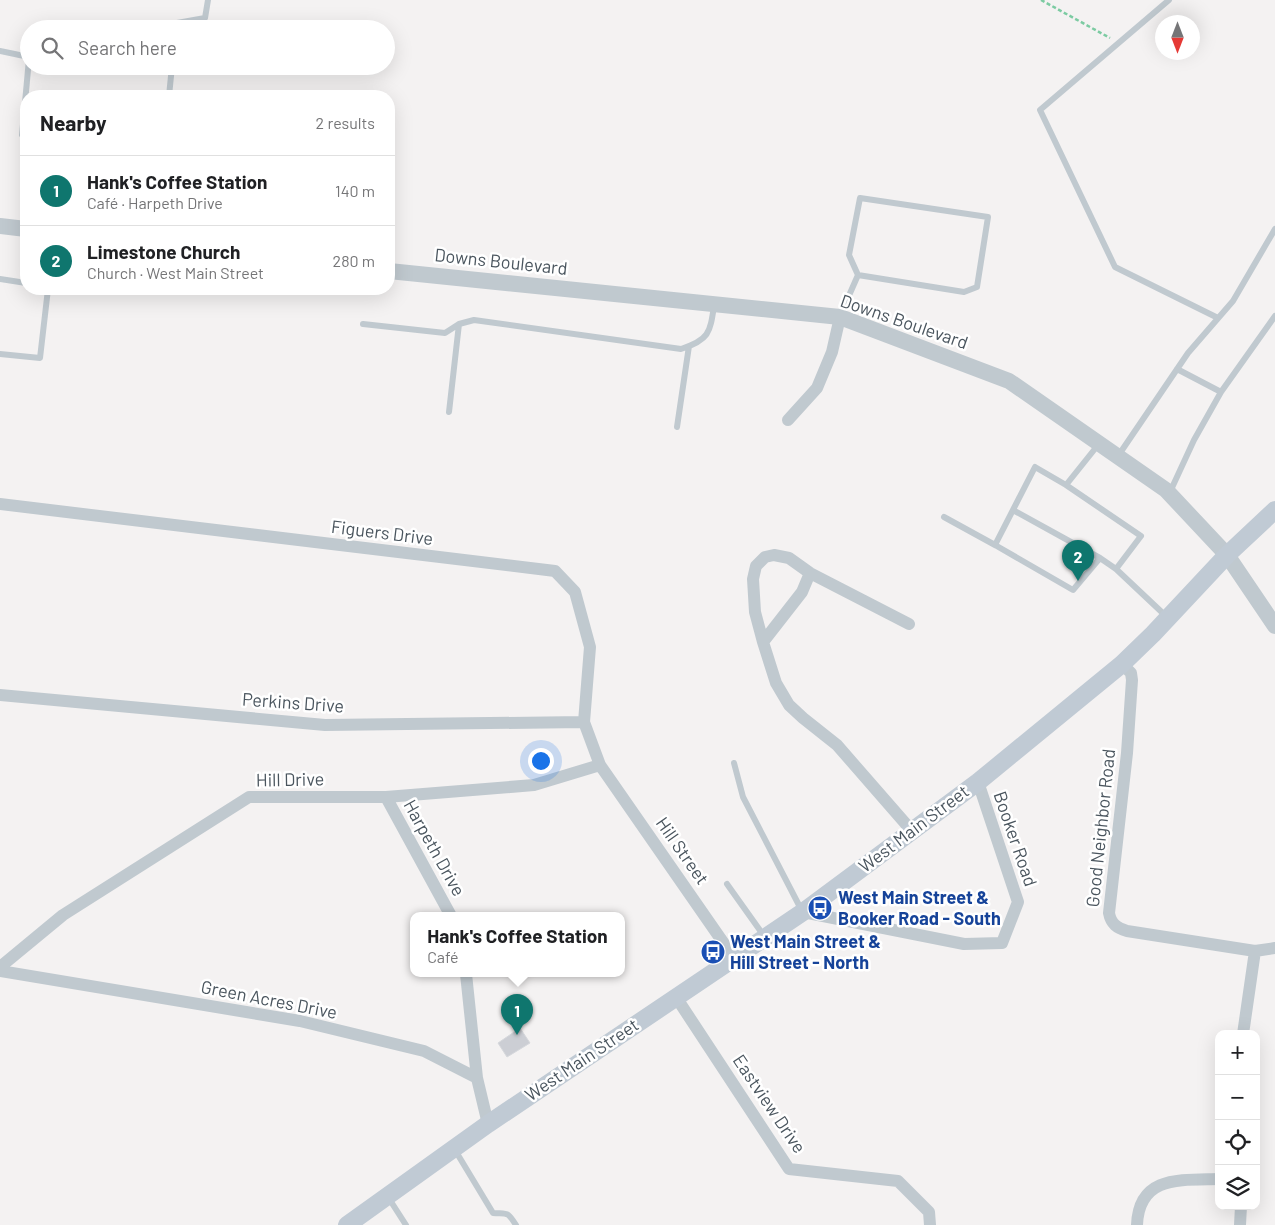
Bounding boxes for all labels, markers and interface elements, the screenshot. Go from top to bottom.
north arrow [1155,15,1200,60]
search box [20,20,395,75]
icon: search [38,34,66,62]
text: Search here [78,36,177,59]
text: Nearby [40,110,106,135]
text: 2 results [316,113,375,132]
text: Hank's Coffee Station [87,170,267,193]
text: 1 [53,181,59,200]
text: 140 m [335,181,375,200]
text: Café · Harpeth Drive [87,193,223,212]
text: Limestone Church [87,240,240,263]
street label: Downs Boulevard [434,243,569,279]
text: 2 [52,251,60,270]
text: 280 m [333,251,375,270]
text: Church · West Main Street [87,263,264,282]
street label: Downs Boulevard [838,289,971,353]
street label: Figuers Drive [330,515,434,549]
pin: 2 [1062,540,1094,581]
street label: Perkins Drive [241,687,345,717]
your location [528,748,554,774]
street label: Good Neighbor Road [1081,748,1119,908]
street label: Hill Drive [256,767,324,791]
street label: West Main Street [854,780,973,877]
street label: Booker Road [989,788,1042,889]
street label: Harpeth Drive [399,795,470,900]
street label: Hill Street [652,812,714,888]
place label: West Main Street & Booker Road - South [838,886,1001,929]
bus stop icon: West Main Street & Booker Road - South [807,895,833,921]
popup [410,912,625,977]
text: Hank's Coffee Station [427,924,608,947]
place label: West Main Street & Hill Street - North [730,930,881,973]
bus stop icon: West Main Street & Hill Street - North [700,939,726,965]
text: Café [427,947,458,966]
street label: Green Acres Drive [199,975,339,1023]
pin: 1 [501,994,533,1035]
street label: West Main Street [520,1013,642,1105]
map controls [1215,1030,1260,1210]
button: + [1215,1030,1260,1075]
street label: Eastview Drive [729,1050,811,1157]
button: − [1215,1075,1260,1120]
button: locate [1215,1120,1260,1165]
button: layers [1215,1165,1260,1210]

